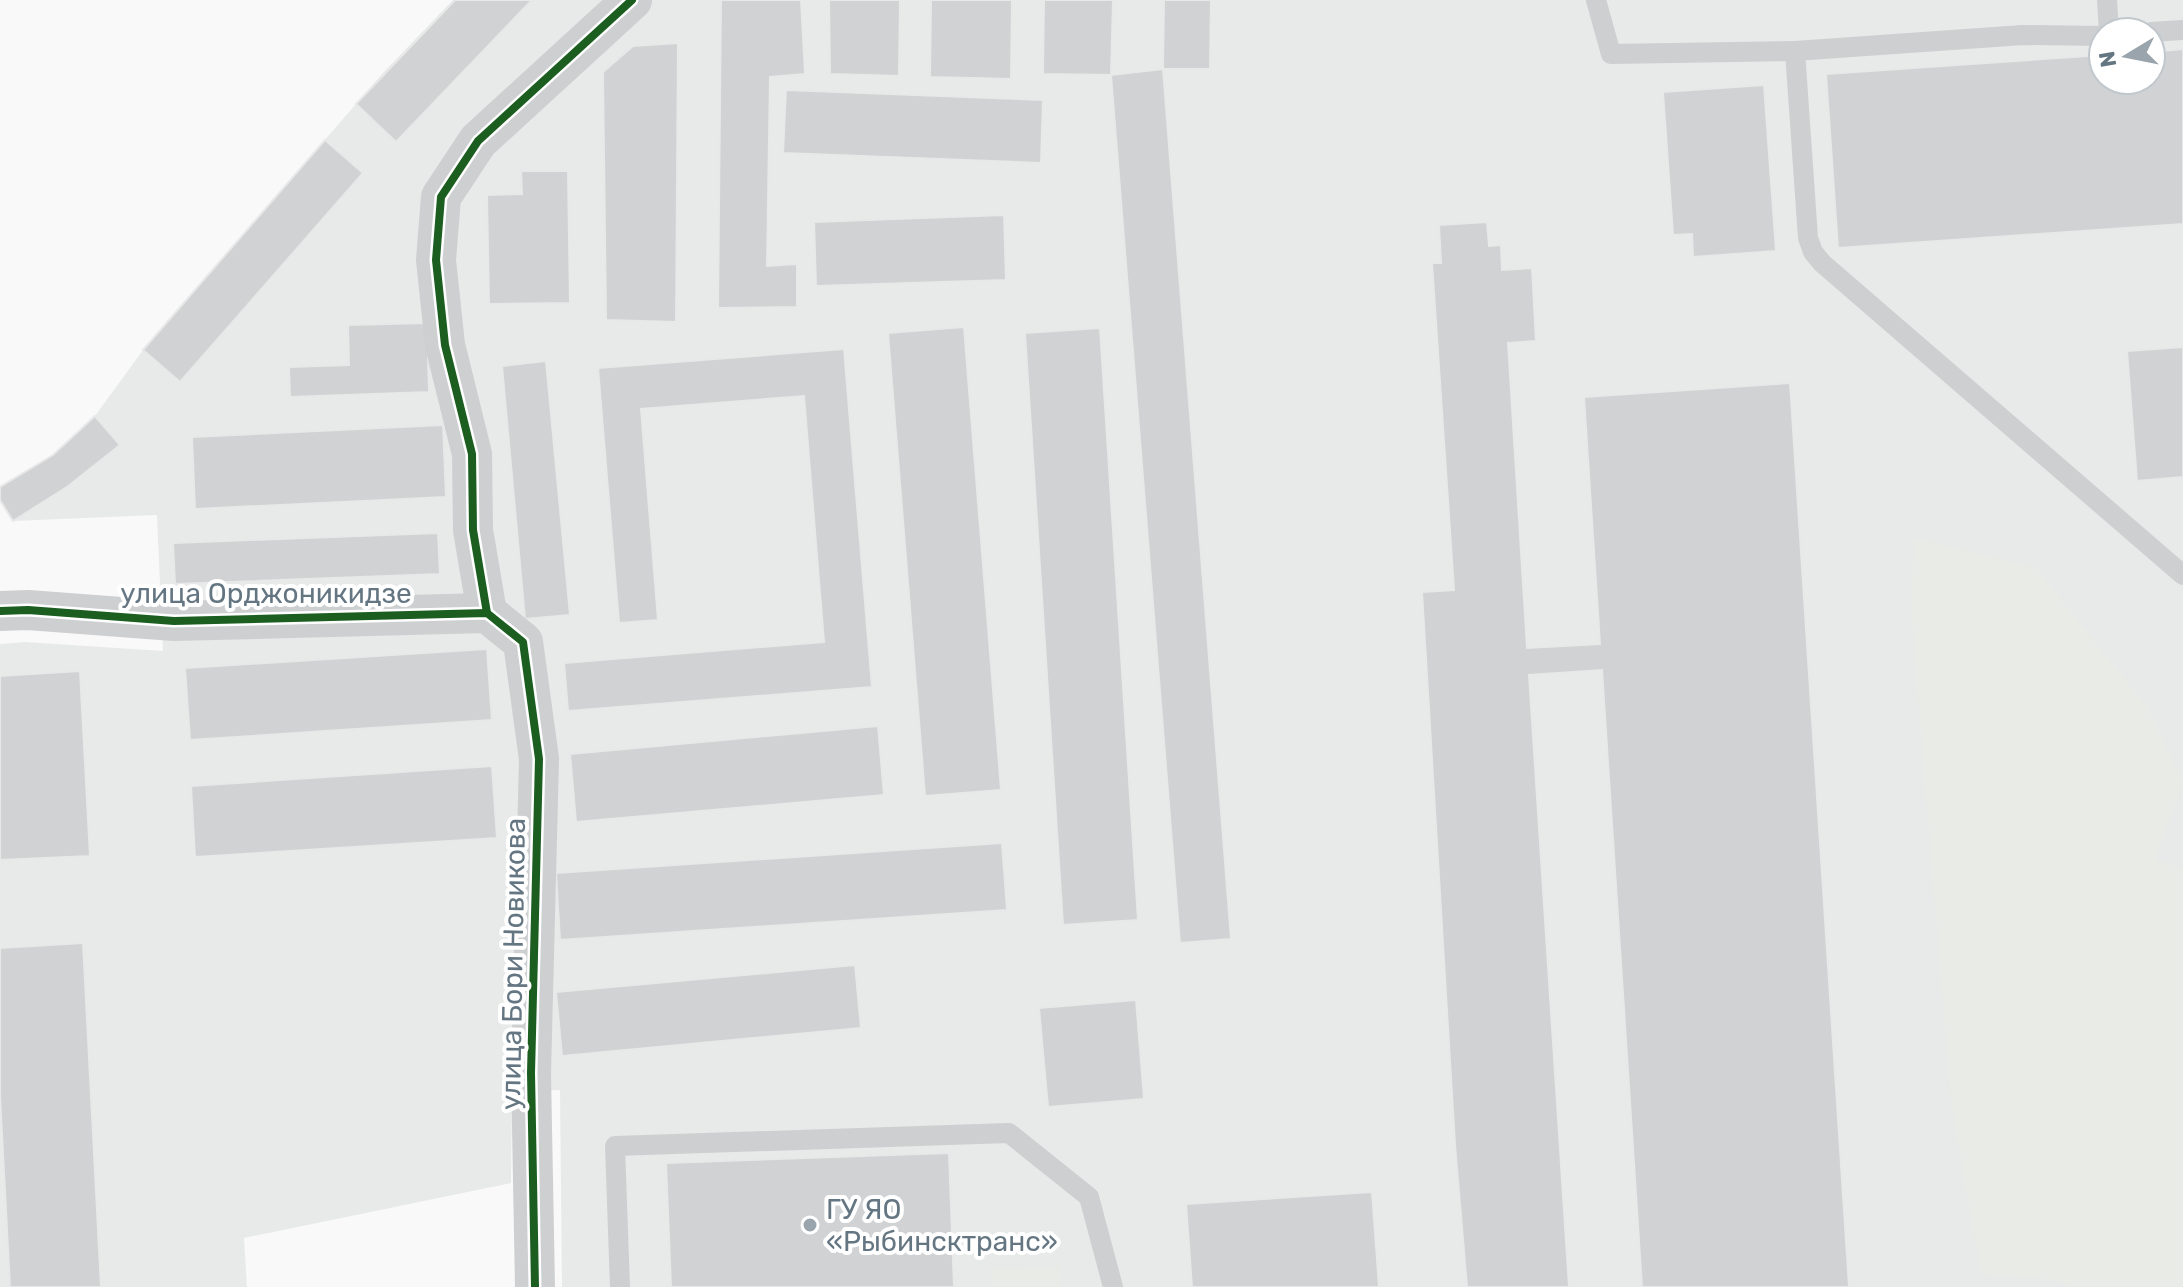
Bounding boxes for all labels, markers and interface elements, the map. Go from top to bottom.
north arrow [2087,16,2167,96]
text: N [2093,49,2122,70]
street label: улица Орджоникидзе [120,577,412,610]
street label: улица Бори Новикова [494,818,532,1110]
place label: ГУ ЯО «Рыбинсктранс» [826,1193,1058,1258]
marker: ГУ ЯО «Рыбинсктранс» [801,1216,819,1234]

